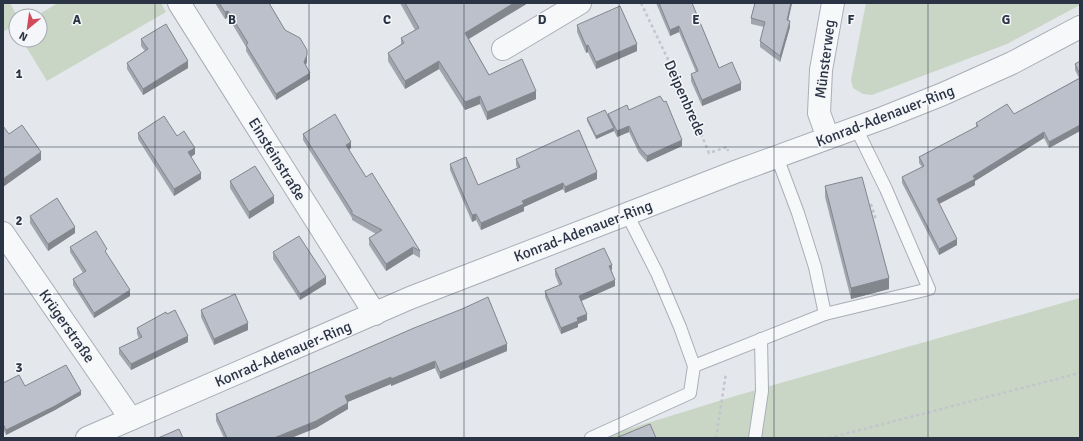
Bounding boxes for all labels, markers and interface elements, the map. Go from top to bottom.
north arrow [8,8,48,48]
text: A [73,12,82,28]
text: B [228,12,236,28]
text: C [383,12,391,28]
text: D [538,12,547,28]
text: E [692,12,700,28]
text: F [848,12,855,28]
text: G [1002,12,1010,28]
street label: Münsterweg [811,18,839,100]
text: N [17,29,30,44]
street label: Deipenbrede [660,57,710,139]
text: 1 [15,66,23,82]
street label: Konrad-Adenauer-Ring [813,81,957,151]
street label: Einsteinstraße [244,114,310,204]
street label: Konrad-Adenauer-Ring [511,196,655,266]
text: 2 [15,213,23,229]
street label: Krügerstraße [35,286,99,366]
street label: Konrad-Adenauer-Ring [212,317,354,391]
text: 3 [15,360,23,376]

